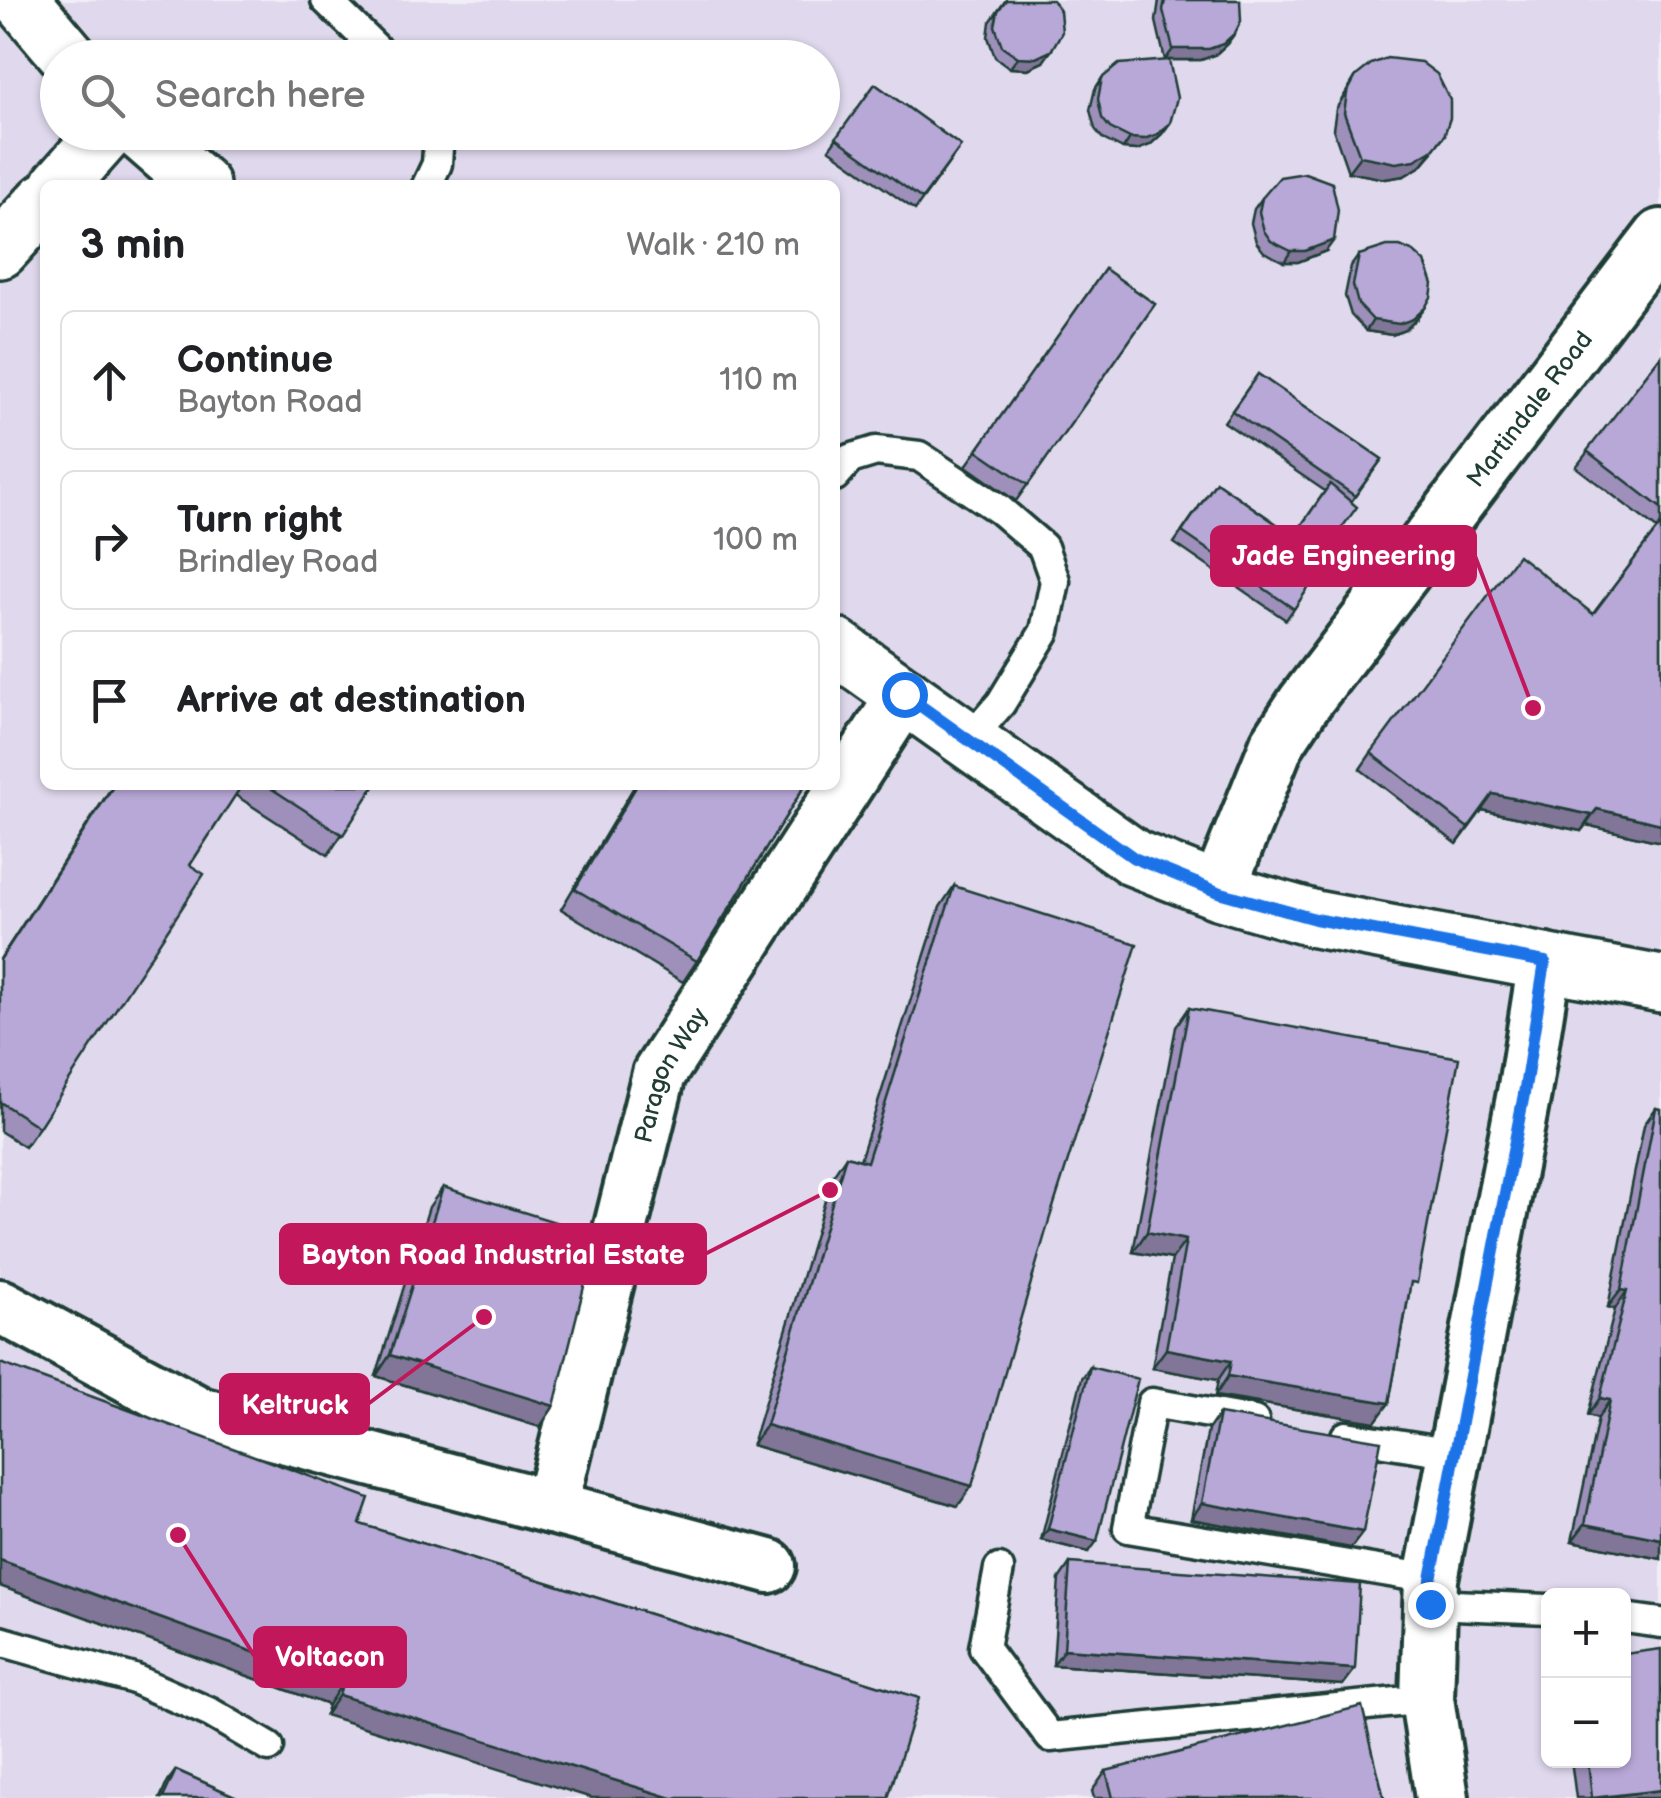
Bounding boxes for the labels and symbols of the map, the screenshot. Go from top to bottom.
street label: Martindale Road [1461,325,1600,494]
callout: Jade Engineering [1212,527,1475,585]
text: Jade Engineering [1232,540,1456,573]
route start [882,672,928,718]
street label: Paragon Way [628,1001,715,1146]
callout: Bayton Road Industrial Estate [281,1225,705,1283]
text: Bayton Road Industrial Estate [301,1239,685,1272]
callout: Keltruck [221,1375,368,1433]
text: Keltruck [241,1389,349,1422]
route end [1408,1582,1454,1628]
callout: Voltacon [255,1628,405,1686]
text: Voltacon [275,1641,385,1674]

